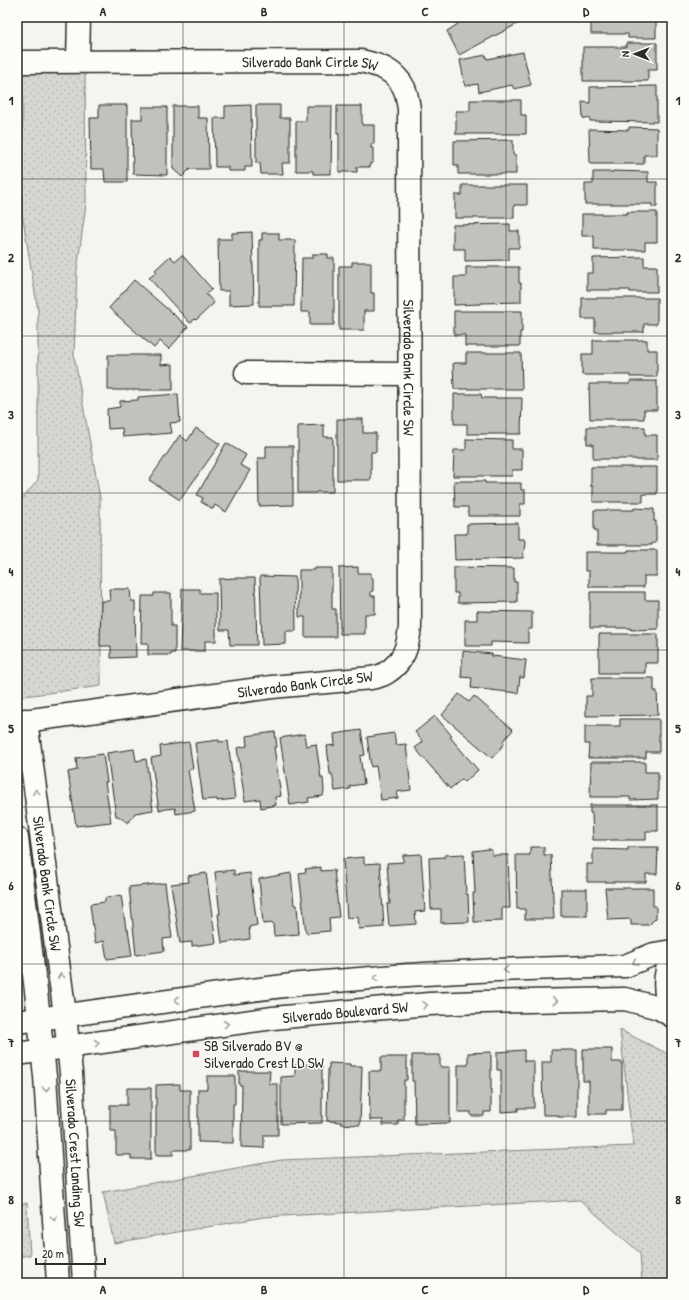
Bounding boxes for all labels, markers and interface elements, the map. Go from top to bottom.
text: A [100,2,107,20]
text: B [261,2,268,20]
text: C [421,2,429,20]
text: D [583,2,590,20]
north arrow [615,34,655,74]
street label: Silverado Bank Circle SW [242,50,381,76]
text: N [618,51,632,57]
text: 1 [9,91,14,109]
text: 1 [676,91,681,109]
text: 2 [8,248,15,266]
text: 2 [675,248,682,266]
street label: Silverado Bank Circle SW [399,300,420,436]
text: 3 [8,405,14,423]
text: 3 [675,405,681,423]
text: 4 [9,562,14,580]
text: 4 [676,562,681,580]
street label: Silverado Bank Circle SW [236,665,374,703]
text: 5 [8,719,14,737]
text: 5 [675,719,681,737]
one-way arrow [32,789,41,795]
street label: Silverado Bank Circle SW [28,815,67,953]
text: 6 [8,876,14,894]
text: 6 [675,876,681,894]
one-way arrow [632,957,639,965]
one-way arrow [503,966,509,974]
one-way arrow [57,973,66,979]
one-way arrow [373,973,379,982]
one-way arrow [174,995,180,1004]
street label: Silverado Boulevard SW [281,995,410,1028]
one-way arrow [552,997,558,1005]
one-way arrow [422,1000,428,1009]
one-way arrow [223,1020,229,1029]
text: 7 [7,1033,15,1051]
text: 7 [674,1033,682,1051]
place label: SB Silverado BV @ Silverado Crest LD SW [204,1035,325,1073]
one-way arrow [94,1039,100,1048]
marker: SB Silverado BV @ Silverado Crest LD SW [191,1049,201,1059]
street label: Silverado Crest Landing SW [61,1078,91,1228]
one-way arrow [42,1086,50,1092]
text: 8 [8,1190,14,1208]
text: 8 [675,1190,681,1208]
one-way arrow [50,1215,58,1221]
scale bar [36,1240,105,1266]
text: 20 m [42,1245,64,1262]
text: A [100,1280,107,1298]
text: B [261,1280,268,1298]
text: C [421,1280,429,1298]
text: D [583,1280,590,1298]

